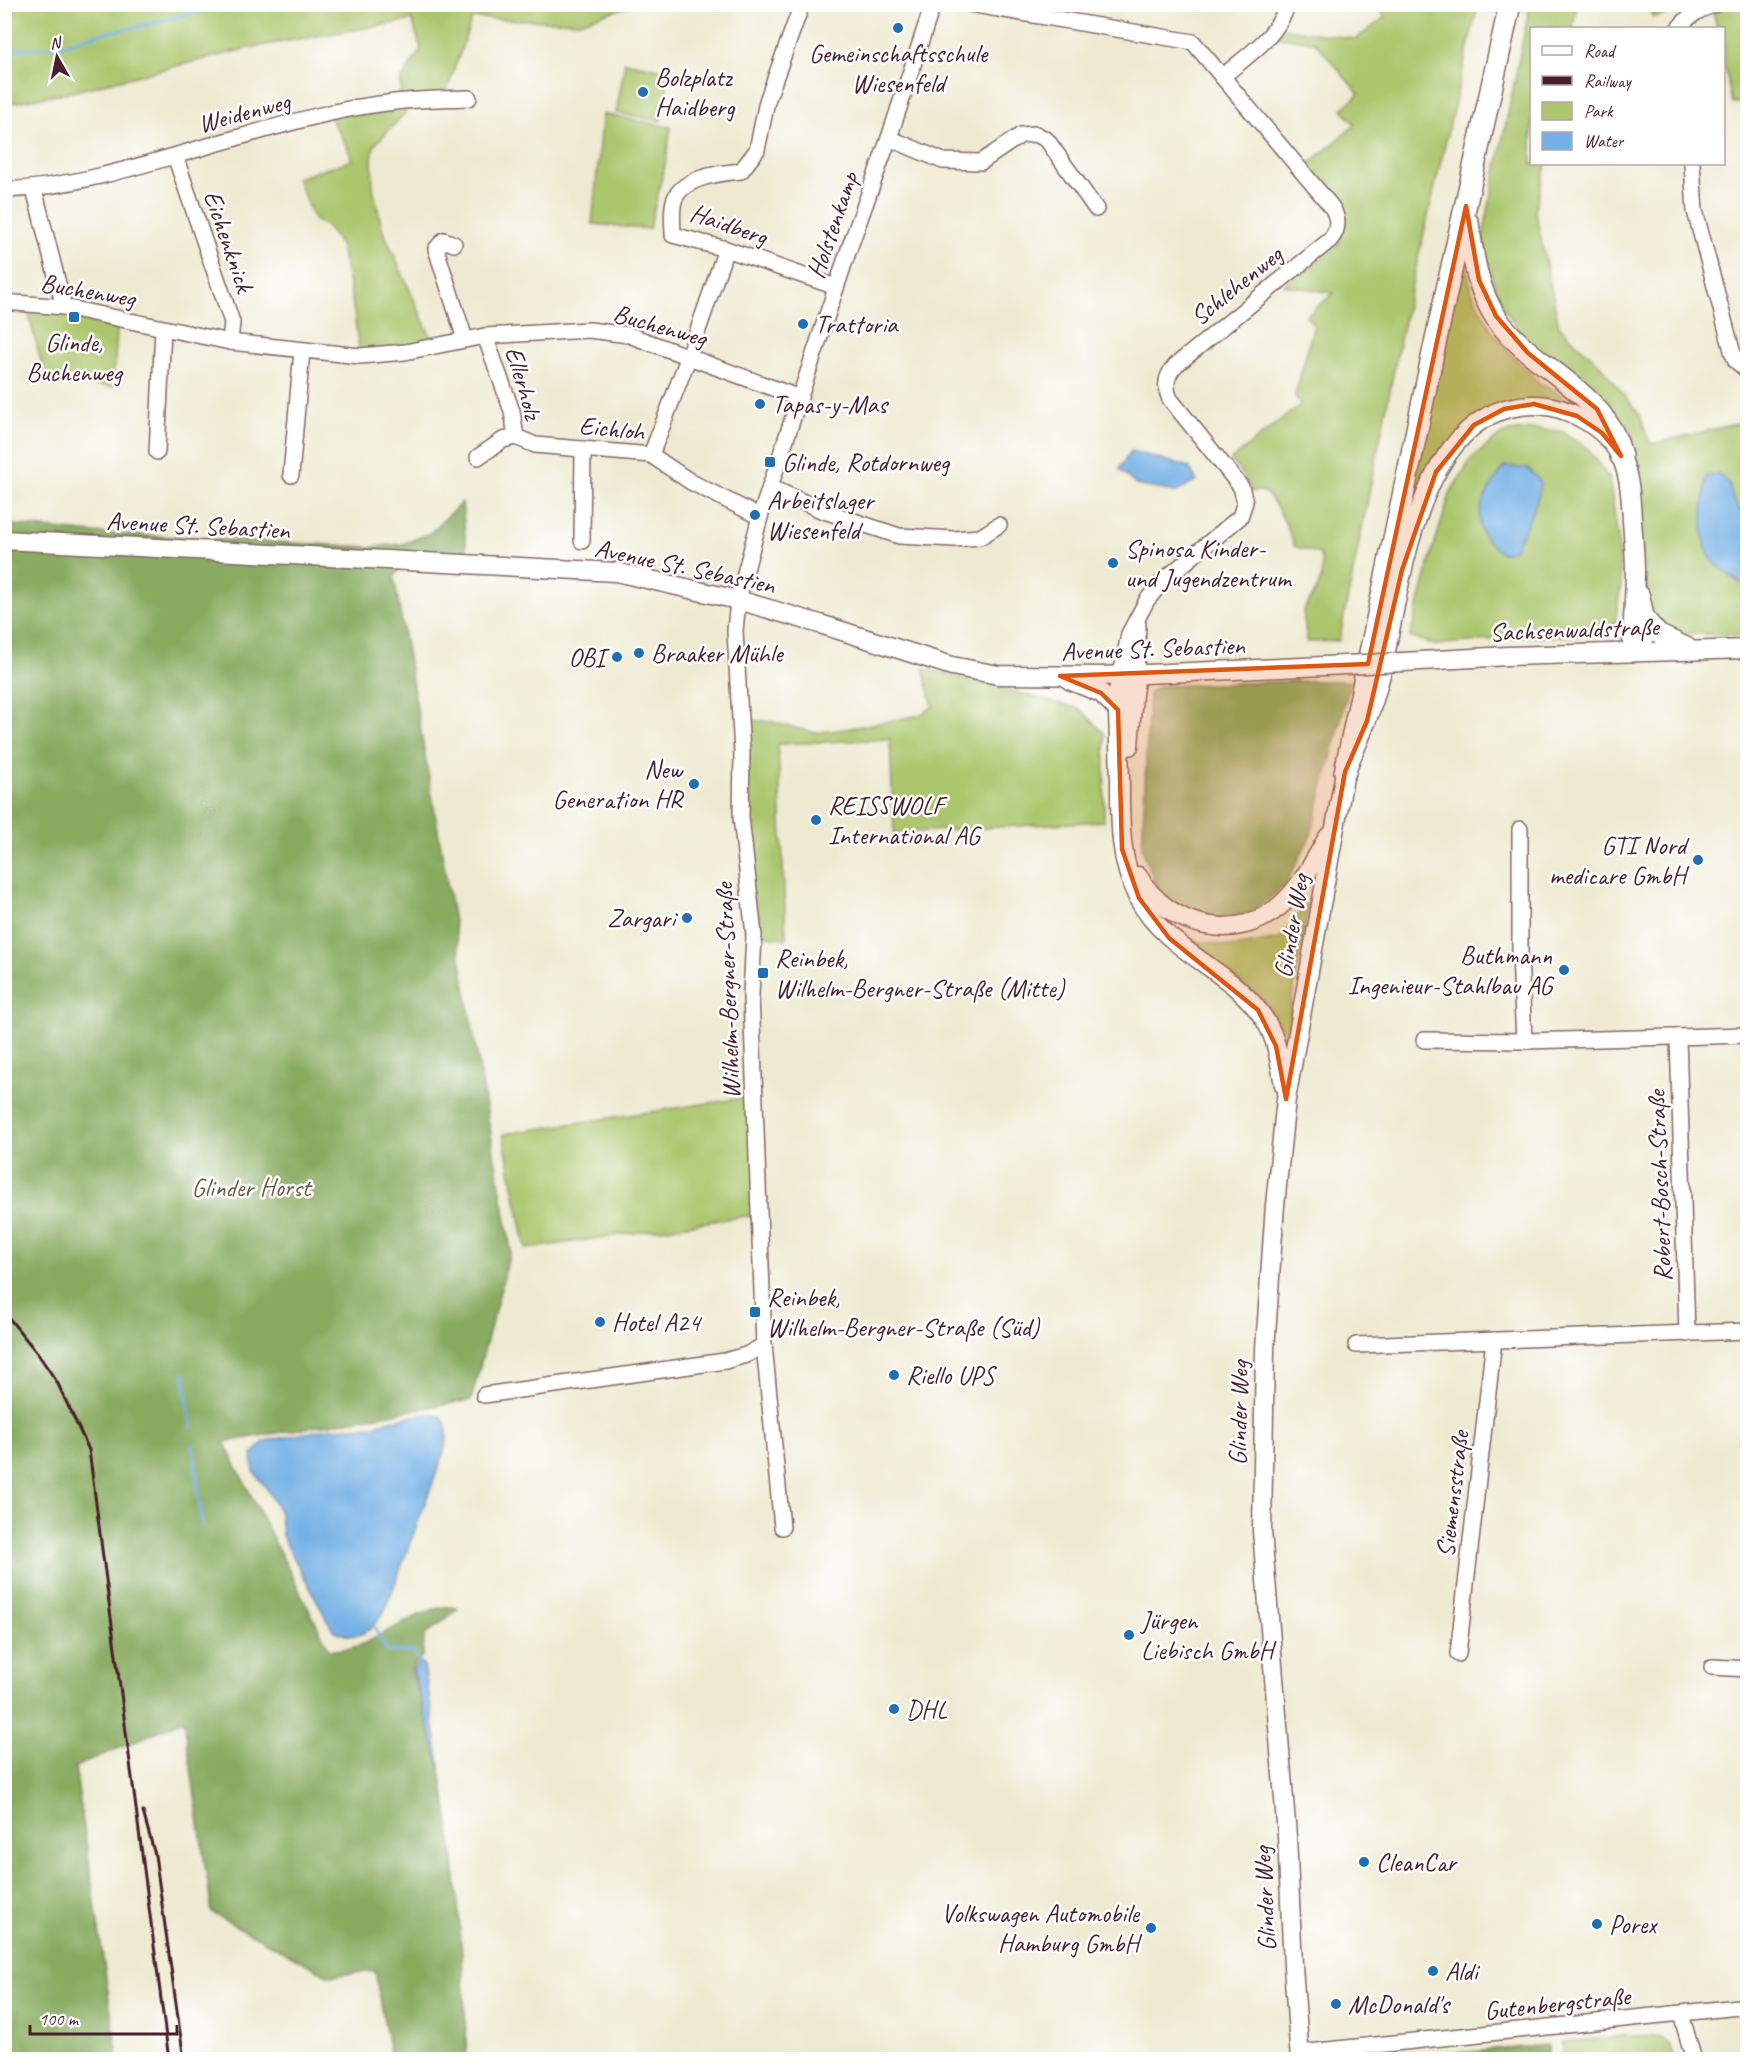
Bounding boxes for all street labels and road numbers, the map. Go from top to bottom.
street label: Weidenweg [195,84,295,141]
street label: Holstenkamp [799,167,866,283]
street label: Eichenknick [196,186,262,299]
street label: Haidberg [686,196,773,254]
street label: Schlehenweg [1183,237,1291,333]
street label: Buchenweg [38,266,140,315]
street label: Buchenweg [609,296,712,355]
street label: Ellerholz [497,343,550,425]
street label: Eichloh [578,409,648,449]
street label: Avenue St. Sebastien [105,504,292,547]
street label: Avenue St. Sebastien [592,531,779,602]
street label: Sachsenwaldstraße [1489,610,1662,649]
street label: Avenue St. Sebastien [1061,629,1247,668]
street label: Glinder Weg [1266,870,1317,980]
street label: Wilhelm-Bergner-Straße [707,880,748,1100]
street label: Robert-Bosch-Straße [1640,1087,1679,1282]
street label: Glinder Weg [1221,1359,1256,1466]
street label: Siemensstraße [1428,1426,1477,1559]
street label: Glinder Weg [1245,1844,1284,1952]
street label: Gutenbergstraße [1483,1979,1634,2028]

